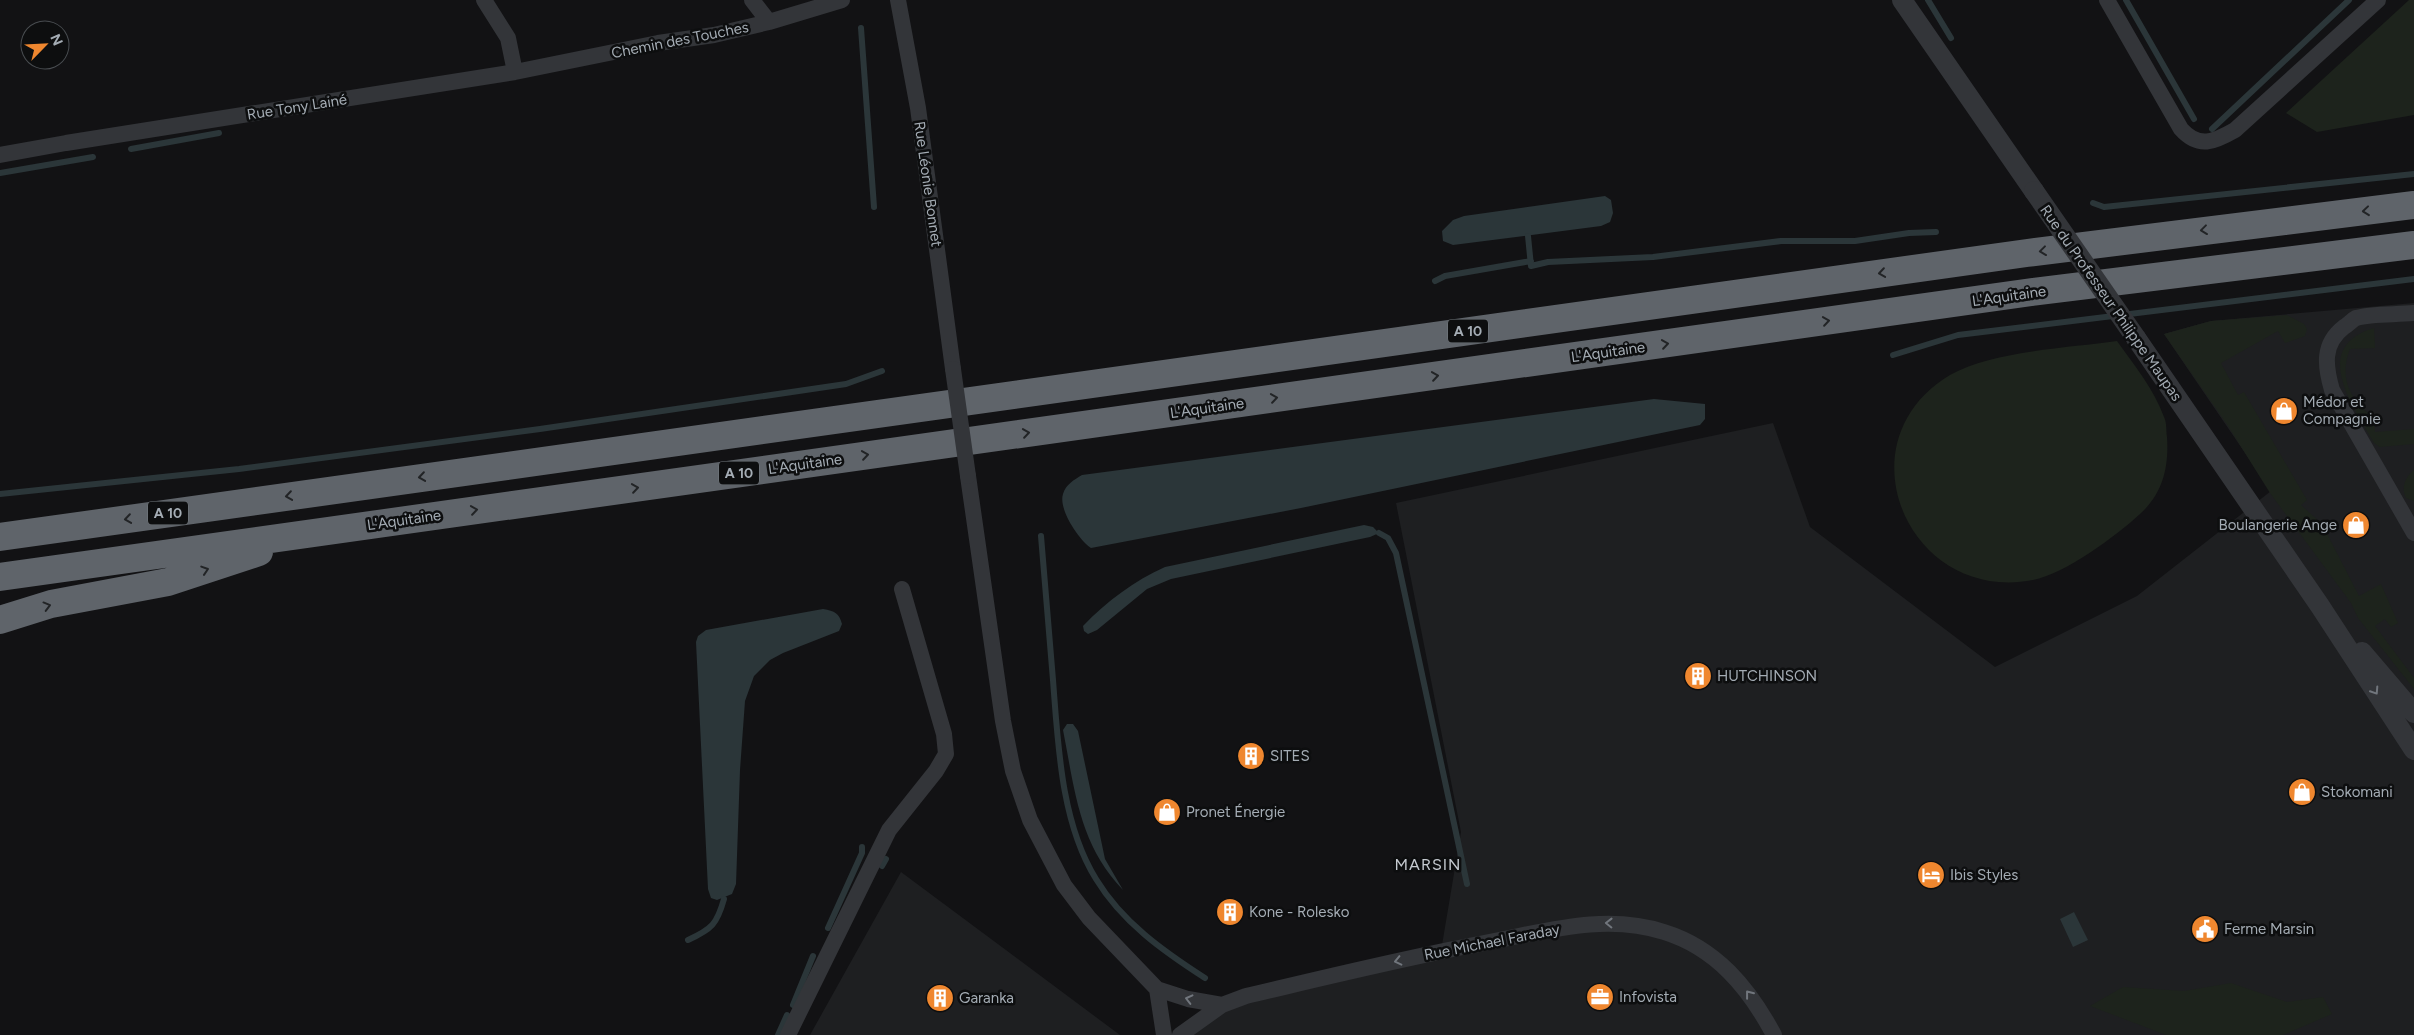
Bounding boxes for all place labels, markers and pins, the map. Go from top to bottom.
place label: Médor et Compagnie [2303,393,2381,428]
shop icon: Médor et Compagnie [2269,396,2299,426]
shop icon: Boulangerie Ange [2341,510,2371,540]
place label: Boulangerie Ange [2218,516,2337,534]
building icon: HUTCHINSON [1683,661,1713,691]
place label: HUTCHINSON [1717,667,1817,685]
building icon: SITES [1236,741,1266,771]
place label: SITES [1270,747,1310,765]
shop icon: Stokomani [2287,777,2317,807]
place label: Stokomani [2321,783,2393,801]
shop icon: Pronet Énergie [1152,797,1182,827]
place label: Pronet Énergie [1186,803,1285,821]
hotel icon: Ibis Styles [1916,860,1946,890]
place label: Ibis Styles [1950,866,2018,884]
building icon: Kone - Rolesko [1215,897,1245,927]
place label: Kone - Rolesko [1249,903,1350,921]
public building icon: Ferme Marsin [2190,914,2220,944]
place label: Ferme Marsin [2224,920,2314,938]
office icon: Infovista [1585,982,1615,1012]
building icon: Garanka [925,983,955,1013]
place label: Infovista [1619,988,1677,1006]
place label: Garanka [959,989,1014,1007]

